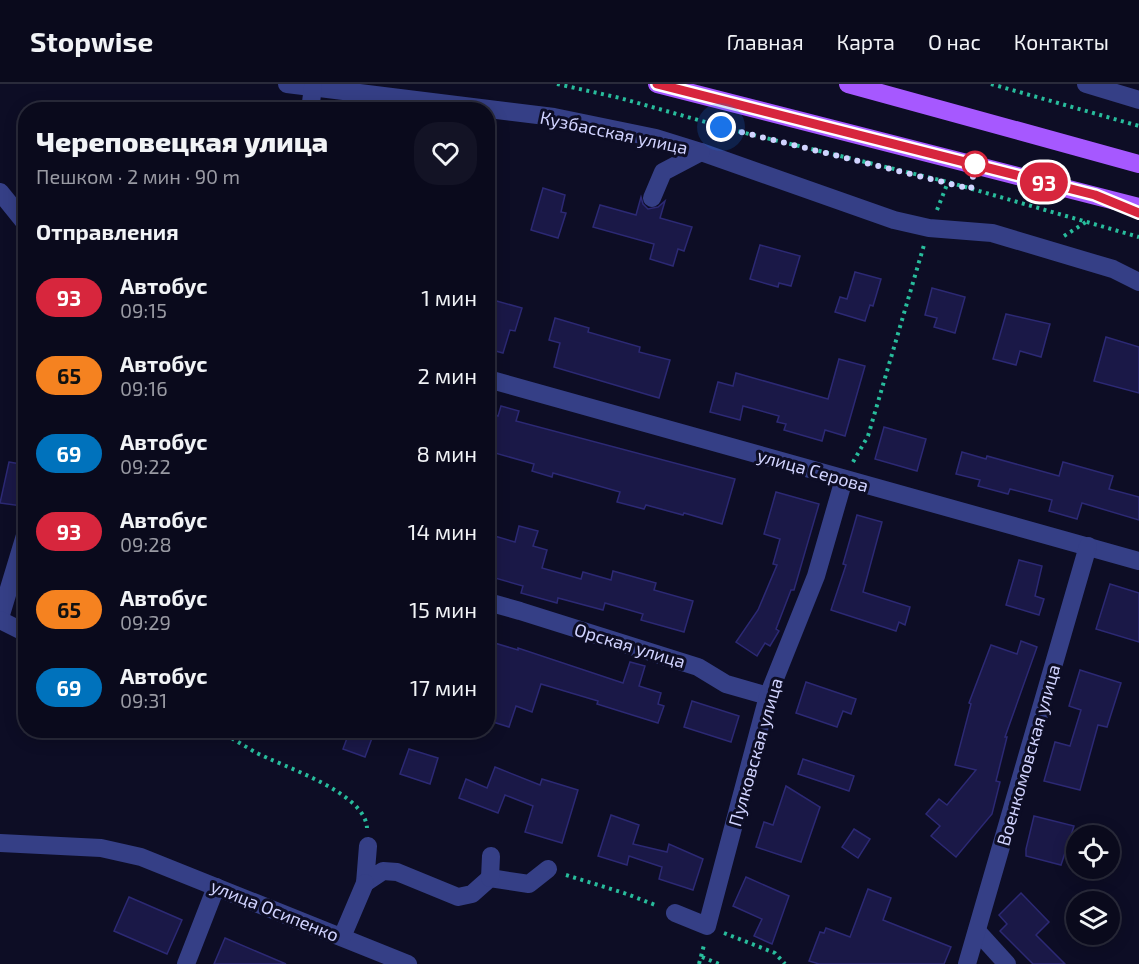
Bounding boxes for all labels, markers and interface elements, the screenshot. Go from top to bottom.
text: Stopwise [30,24,153,58]
text: Главная [727,29,804,54]
text: Карта [837,29,895,54]
text: О нас [928,29,981,54]
text: Контакты [1014,29,1109,54]
street label: Кузбасская улица [538,106,690,158]
your location [706,112,736,142]
button: heart [414,122,477,185]
text: Череповецкая улица [36,124,328,158]
unlabelled marker [962,151,988,177]
line badge: 93 [1017,162,1071,202]
text: Пешком · 2 мин · 90 m [36,164,240,188]
text: 93 [1032,170,1056,195]
text: Отправления [36,218,179,244]
text: Автобус [120,272,208,298]
text: 1 мин [421,284,477,310]
text: 93 [57,285,81,310]
text: 09:15 [120,298,167,322]
text: Автобус [120,350,208,376]
text: 2 мин [418,362,477,388]
text: 65 [57,363,81,388]
text: 09:16 [120,376,168,400]
text: Автобус [120,428,208,454]
text: 8 мин [417,440,477,466]
text: 69 [57,441,81,466]
street label: улица Серова [755,444,871,496]
text: 09:22 [120,454,171,478]
text: Автобус [120,506,208,532]
text: 14 мин [408,518,477,544]
text: 93 [57,519,81,544]
text: 09:28 [120,532,172,556]
text: Автобус [120,584,208,610]
text: 15 мин [409,596,477,622]
text: 65 [57,597,81,622]
text: 09:29 [120,610,171,634]
street label: Орская улица [572,618,688,672]
text: Автобус [120,662,208,688]
street label: Военкомовская улица [992,662,1064,848]
text: 17 мин [410,674,477,700]
text: 69 [57,675,81,700]
street label: Пулковская улица [723,675,787,829]
text: 09:31 [120,688,167,712]
map controls [1066,825,1120,945]
button: locate [1066,825,1120,879]
street label: улица Осипенко [208,874,342,946]
button: layers [1066,891,1120,945]

